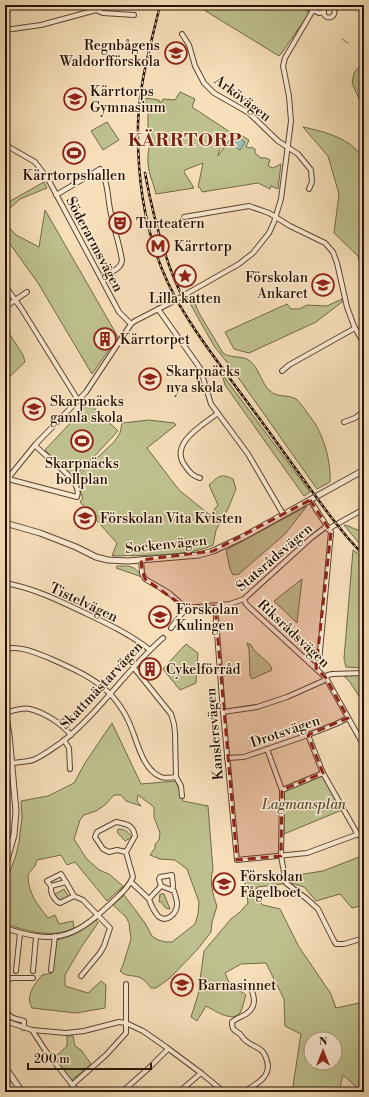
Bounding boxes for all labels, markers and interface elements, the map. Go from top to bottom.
place label: Regnbågens Waldorfförskola [59,37,161,71]
school or university icon: Regnbågens Waldorfförskola [163,40,189,66]
street label: Arkövägen [210,71,275,126]
place label: Kärrtorps Gymnasium [90,83,166,117]
school or university icon: Kärrtorps Gymnasium [62,86,88,112]
district label: KÄRRTORP [128,129,242,152]
sports icon: Kärrtorpshallen [61,140,87,166]
place label: Kärrtorpshallen [22,167,126,185]
street label: Söderarmsvägen [61,194,127,296]
theatre icon: Turteatern [107,210,133,236]
place label: Turteatern [136,215,205,233]
metro station icon: Kärrtorp [145,233,171,259]
place label: Kärrtorp [174,238,232,256]
place icon: Lilla katten [172,263,198,289]
place label: Förskolan Ankaret [245,269,309,303]
school or university icon: Förskolan Ankaret [310,272,336,298]
place label: Lilla katten [149,290,222,308]
building icon: Kärrtorpet [92,326,118,352]
place label: Kärrtorpet [120,331,190,349]
place label: Skarpnäcks nya skola [166,363,240,397]
school or university icon: Skarpnäcks nya skola [137,366,163,392]
place label: Skarpnäcks gamla skola [50,393,124,427]
school or university icon: Skarpnäcks gamla skola [21,396,47,422]
sports icon: Skarpnäcks bollplan [69,428,95,454]
place label: Skarpnäcks bollplan [45,455,119,489]
school or university icon: Förskolan Vita Kvisten [72,505,98,531]
place label: Förskolan Vita Kvisten [100,510,243,528]
street label: Statsrådsvägen [233,519,317,596]
street label: Sockenvägen [124,532,208,558]
street label: Tistelvägen [47,579,121,627]
street label: Riksrådsvägen [253,596,334,672]
place label: Förskolan Kulingen [176,601,239,635]
school or university icon: Förskolan Kulingen [147,604,173,630]
street label: Skattmästarvägen [56,637,148,733]
building icon: Cykelförråd [137,656,163,682]
place label: Cykelförråd [166,661,241,679]
street label: Kanslersvägen [202,686,228,781]
street label: Drotsvägen [248,711,323,752]
park label: Lagmansplan [261,796,346,814]
place label: Förskolan Fågelboet [240,868,303,902]
school or university icon: Förskolan Fågelboet [211,871,237,897]
school or university icon: Barnasinnet [169,972,195,998]
place label: Barnasinnet [197,977,276,995]
north arrow [303,1031,343,1071]
text: N [319,1035,328,1049]
scale bar [28,1045,151,1071]
text: 200 m [34,1052,70,1067]

